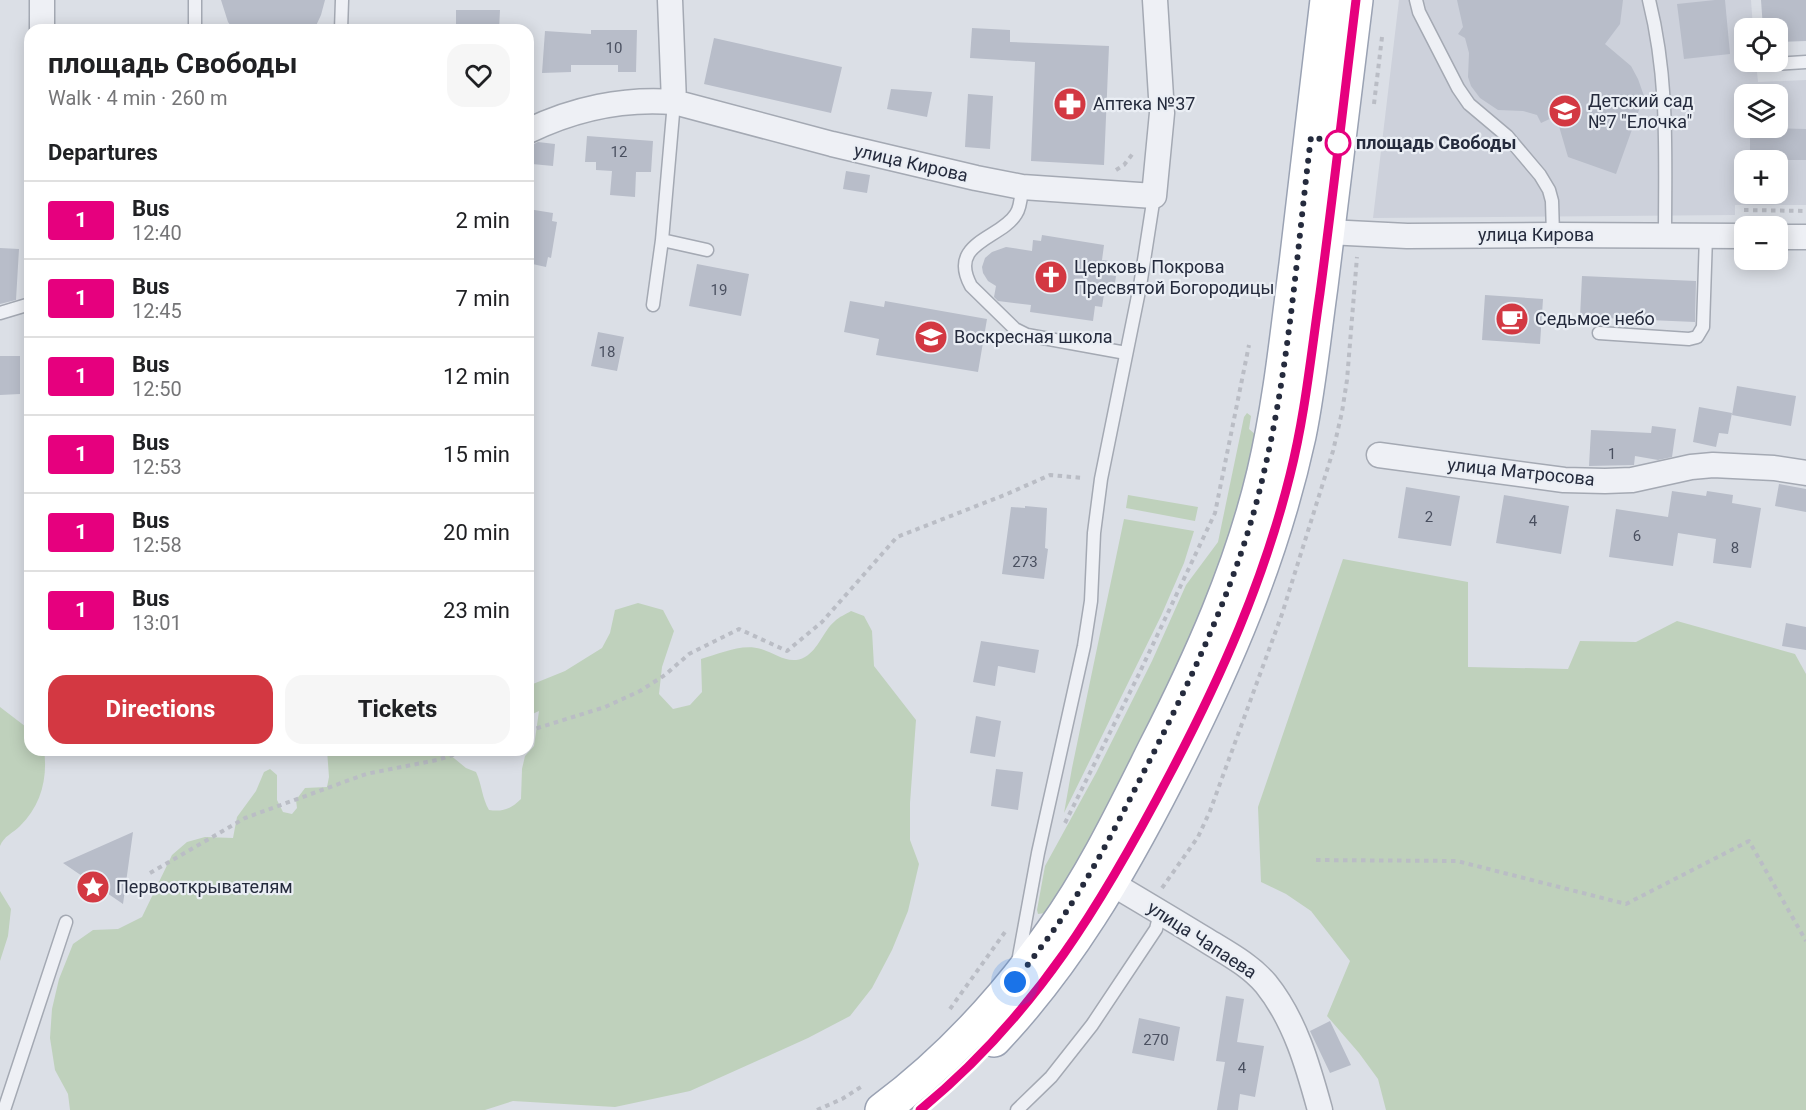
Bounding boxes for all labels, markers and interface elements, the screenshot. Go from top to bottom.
map controls [1734,18,1788,270]
button: locate [1734,18,1788,72]
house number: 10 [606,39,622,57]
button: heart [447,44,510,107]
text: площадь Свободы [48,47,297,80]
button: layers [1734,84,1788,138]
text: Walk · 4 min · 260 m [48,86,227,110]
pharmacy icon: Аптека №37 [1052,86,1088,122]
place label: Детский сад №7 "Елочка" [1588,90,1694,132]
place label: Аптека №37 [1093,93,1195,114]
school or university icon: Детский сад №7 "Елочка" [1547,93,1583,129]
marker: площадь Свободы [1325,130,1351,156]
place label: площадь Свободы [1356,132,1516,153]
street label: улица Кирова [852,139,970,186]
text: Departures [48,140,158,165]
house number: 12 [611,143,627,161]
button: + [1734,150,1788,204]
text: Bus [132,196,170,221]
text: 1 [75,208,87,232]
text: 2 min [455,208,510,233]
button: − [1734,216,1788,270]
text: 12:40 [132,221,182,245]
street label: улица Кирова [1478,224,1594,245]
place label: Церковь Покрова Пресвятой Богородицы [1074,256,1274,298]
church icon: Церковь Покрова Пресвятой Богородицы [1033,259,1069,295]
text: Bus [132,274,170,299]
house number: 19 [711,281,727,299]
text: 1 [75,286,87,310]
text: 7 min [455,286,510,311]
text: 12:45 [132,299,182,323]
cafe icon: Седьмое небо [1494,301,1530,337]
place label: Седьмое небо [1535,308,1655,329]
school or university icon: Воскресная школа [913,319,949,355]
place label: Воскресная школа [954,326,1113,347]
house number: 18 [599,343,615,361]
text: Bus [132,352,170,377]
text: 1 [75,364,87,388]
text: 12 min [443,364,510,389]
text: 12:50 [132,377,182,401]
text: Bus [132,430,170,455]
text: 1 [75,442,87,466]
text: 15 min [443,442,510,467]
house number: 1 [1608,445,1616,463]
street label: улица Матросова [1446,453,1596,490]
text: 12:53 [132,455,182,479]
text: Bus [132,508,170,533]
house number: 2 [1425,508,1433,526]
house number: 4 [1529,512,1538,530]
text: 1 [75,520,87,544]
text: 20 min [443,520,510,545]
house number: 6 [1633,527,1641,545]
text: 12:58 [132,533,182,557]
house number: 8 [1731,539,1739,557]
house number: 273 [1012,553,1038,571]
text: Bus [132,586,170,611]
text: 1 [75,598,87,622]
text: 23 min [443,598,510,623]
text: 13:01 [132,611,182,635]
button: Directions [48,675,273,744]
button: Tickets [285,675,510,744]
place icon: Первооткрывателям [75,869,111,905]
place label: Первооткрывателям [116,876,293,897]
street label: улица Чапаева [1144,897,1261,983]
your location [1000,967,1030,997]
house number: 270 [1143,1031,1169,1049]
house number: 4 [1238,1059,1247,1077]

